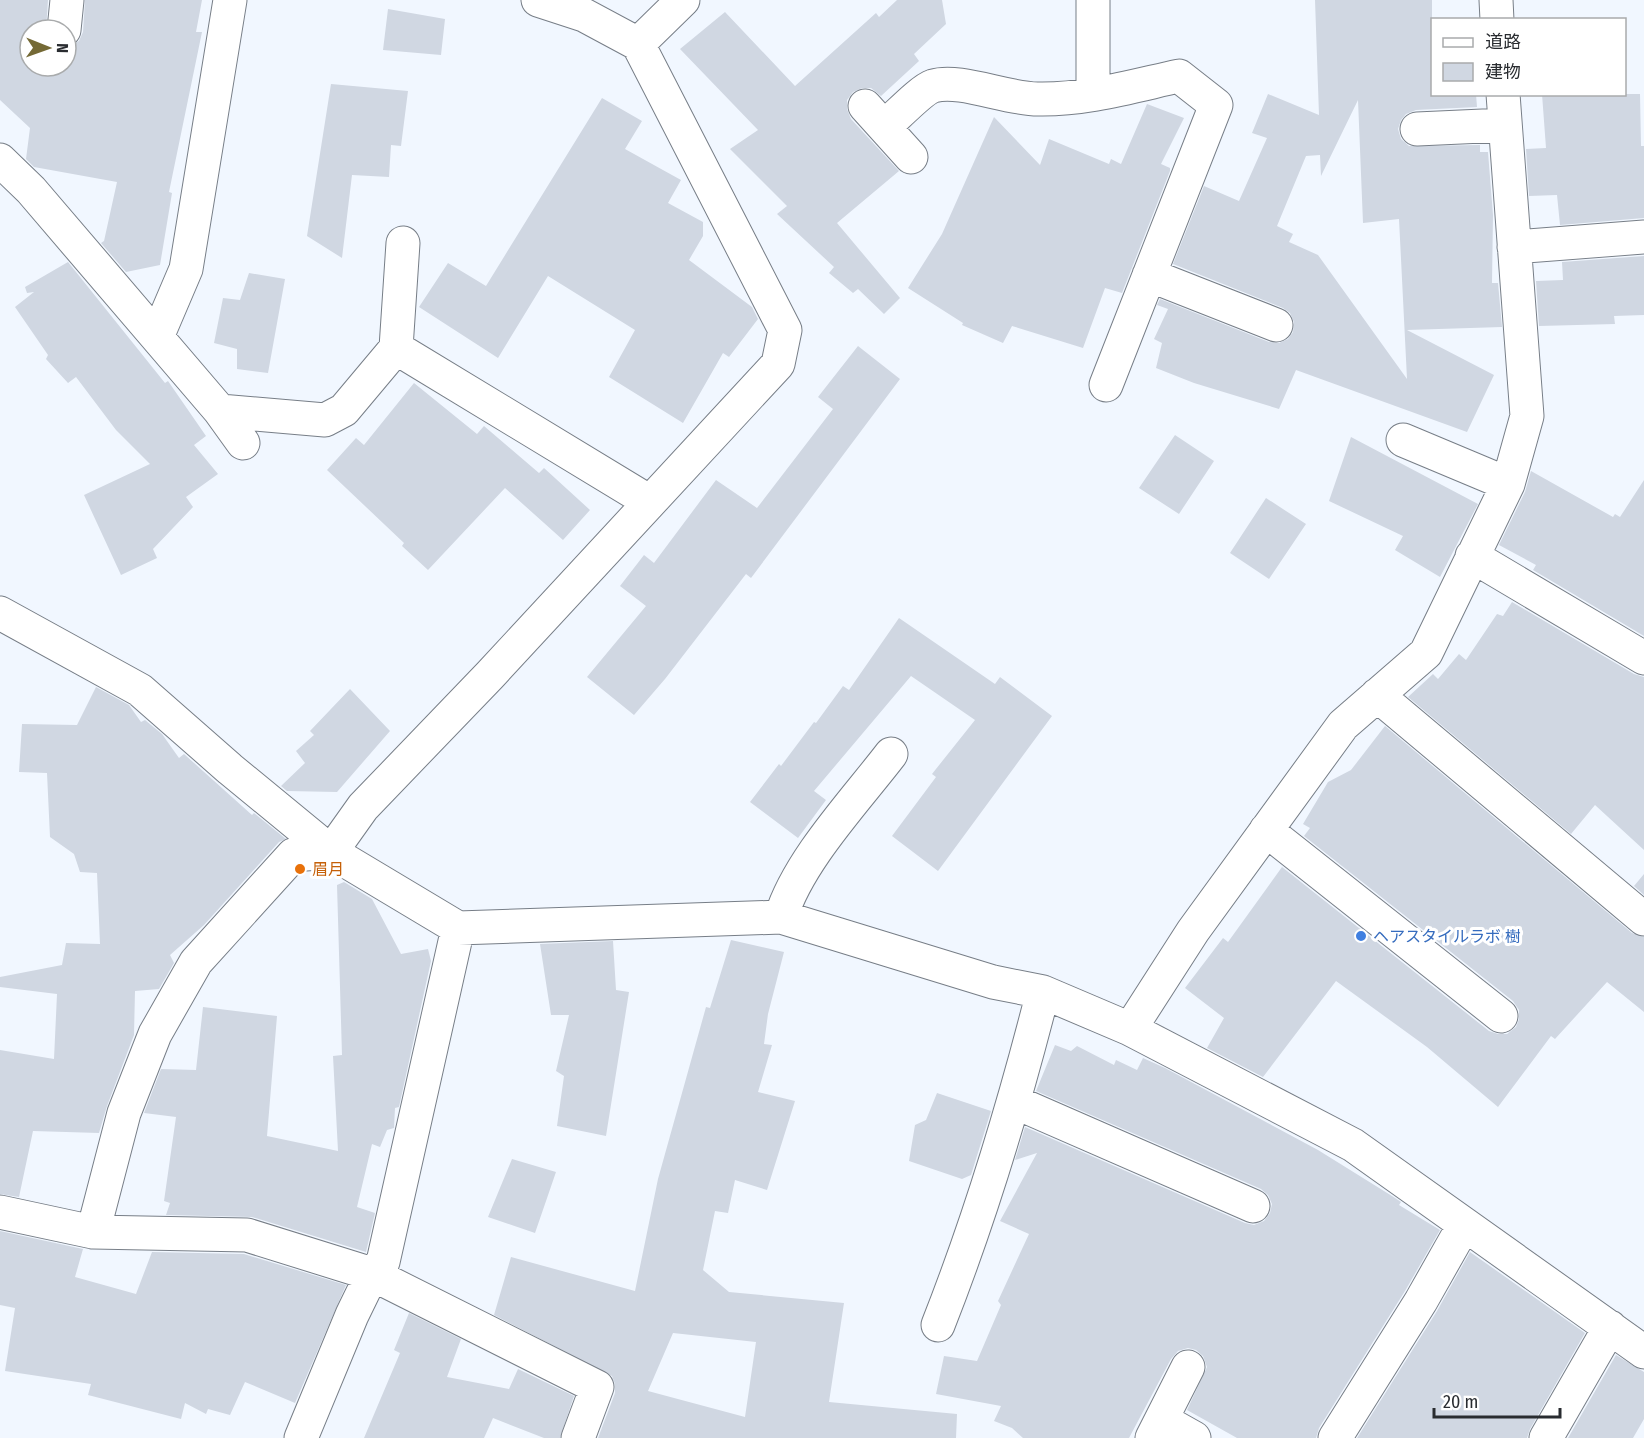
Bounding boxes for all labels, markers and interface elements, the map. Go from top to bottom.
north arrow [18,18,78,78]
legend [1431,18,1626,96]
text: 道路 [1485,31,1521,53]
text: N [53,43,72,53]
text: 建物 [1485,61,1521,83]
place label: 眉月 [312,860,344,879]
marker: 眉月 [293,862,307,876]
place label: ヘアスタイルラボ 樹 [1373,927,1521,946]
marker: ヘアスタイルラボ 樹 [1354,929,1368,943]
scale bar [1434,1381,1560,1419]
text: 20 m [1443,1391,1478,1413]

